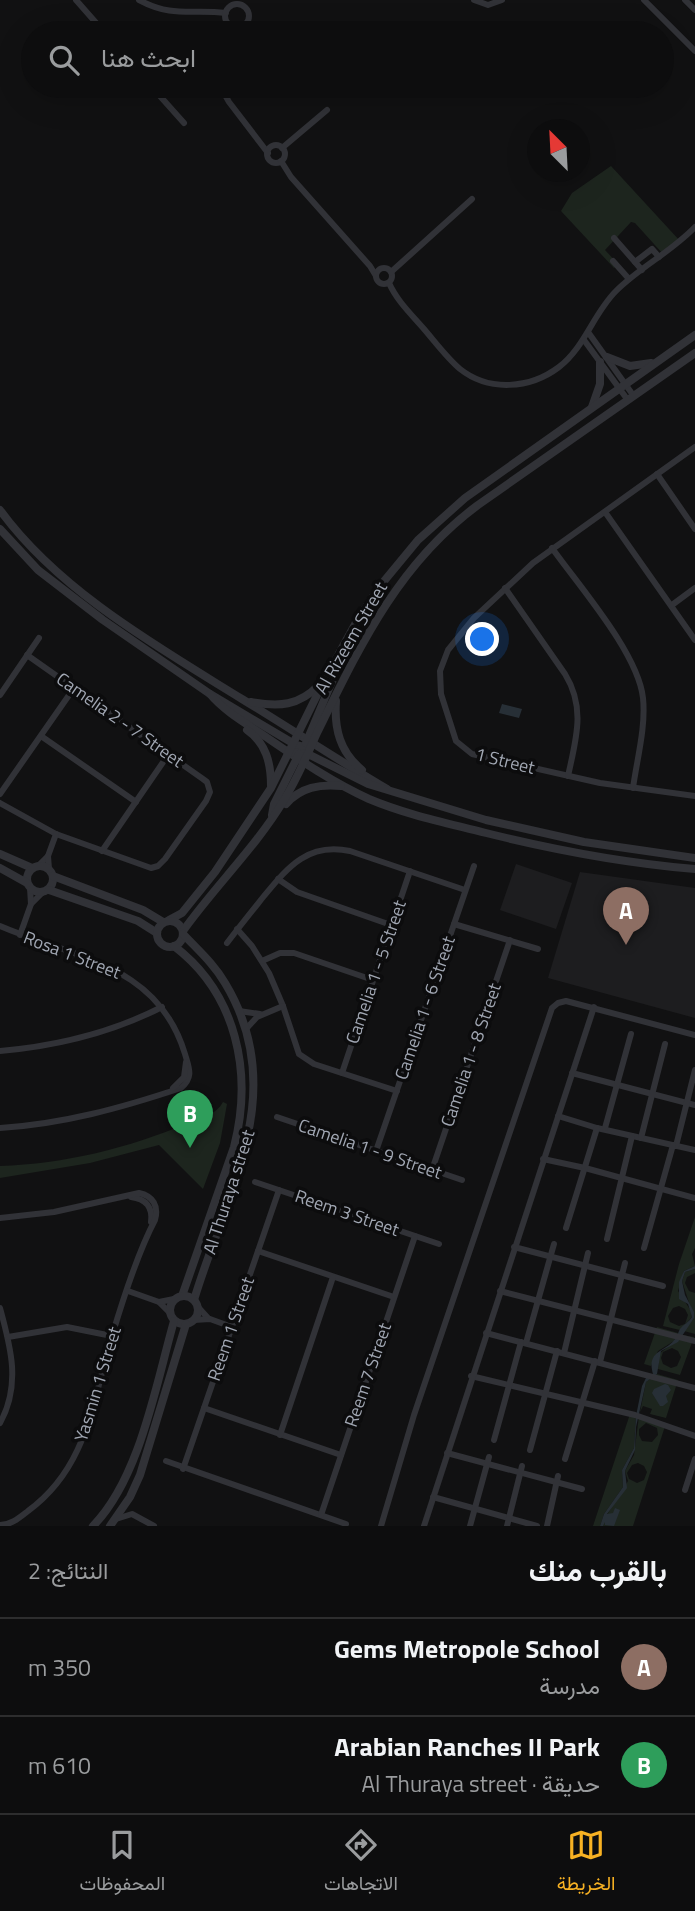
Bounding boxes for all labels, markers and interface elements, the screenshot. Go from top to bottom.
search box [21,21,674,98]
text: ابحث هنا [101,38,196,77]
icon: search [45,41,83,79]
north arrow [527,119,590,182]
street label: Al Rizeem Street [307,576,394,699]
your location [465,622,499,656]
street label: Camelia 2 - 7 Street [51,665,190,774]
street label: 1 Street [473,740,538,781]
pin: A [603,887,649,945]
street label: Camelia 1 - 5 Street [338,896,413,1047]
street label: Rosa 1 Street [20,924,125,986]
street label: Camelia 1 - 6 Street [387,932,462,1083]
street label: Camelia 1 - 8 Street [433,979,508,1130]
pin: B [167,1090,213,1148]
street label: Camelia 1 - 9 Street [295,1111,446,1186]
street label: Al Thuraya street [196,1126,262,1258]
street label: Reem 3 Street [291,1182,404,1243]
street label: Reem 1 Street [200,1272,261,1385]
street label: Reem 7 Street [337,1318,398,1431]
street label: Yasmin 1 Street [67,1322,128,1445]
text: بالقرب منك [529,1547,667,1593]
text: النتائج: 2 [28,1553,108,1588]
text: Gems Metropole School [334,1629,600,1668]
text: 350 m [28,1650,91,1685]
text: A [637,1650,651,1685]
text: مدرسة [539,1668,600,1703]
text: Arabian Ranches II Park [334,1727,600,1766]
text: 610 m [28,1748,91,1783]
text: B [637,1748,651,1783]
text: حديقة · Al Thuraya street [361,1766,600,1801]
tab: المحفوظات [80,1826,165,1900]
tab: الاتجاهات [324,1826,398,1900]
tab: الخريطة [557,1826,616,1900]

